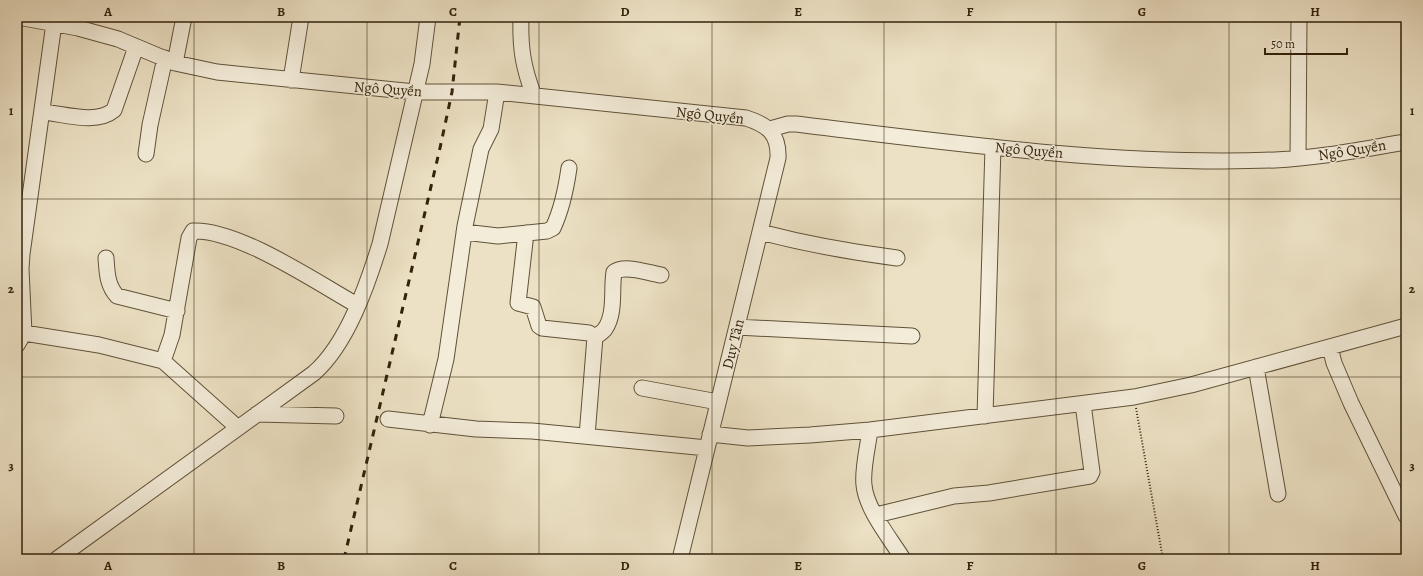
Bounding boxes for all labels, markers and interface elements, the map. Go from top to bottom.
text: A [103,3,113,20]
text: B [277,3,285,20]
text: C [449,3,457,20]
text: D [620,3,630,20]
text: E [794,3,802,20]
text: F [967,3,974,20]
text: G [1138,3,1146,20]
text: H [1310,3,1320,20]
scale bar [1265,30,1347,56]
text: 50 m [1271,36,1295,52]
street label: Ngô Quyền [353,77,423,101]
street label: Ngô Quyền [675,101,745,129]
text: 1 [9,102,14,119]
text: 1 [1410,102,1415,119]
street label: Ngô Quyền [1317,135,1387,165]
street label: Ngô Quyền [994,137,1064,163]
text: 2 [8,280,15,297]
text: 2 [1409,280,1416,297]
street label: Duy Tân [717,317,749,371]
text: 3 [8,457,14,474]
text: 3 [1409,457,1415,474]
text: A [103,557,113,574]
text: B [277,557,285,574]
text: C [449,557,457,574]
text: D [620,557,630,574]
text: E [794,557,802,574]
text: F [967,557,974,574]
text: G [1138,557,1146,574]
text: H [1310,557,1320,574]

